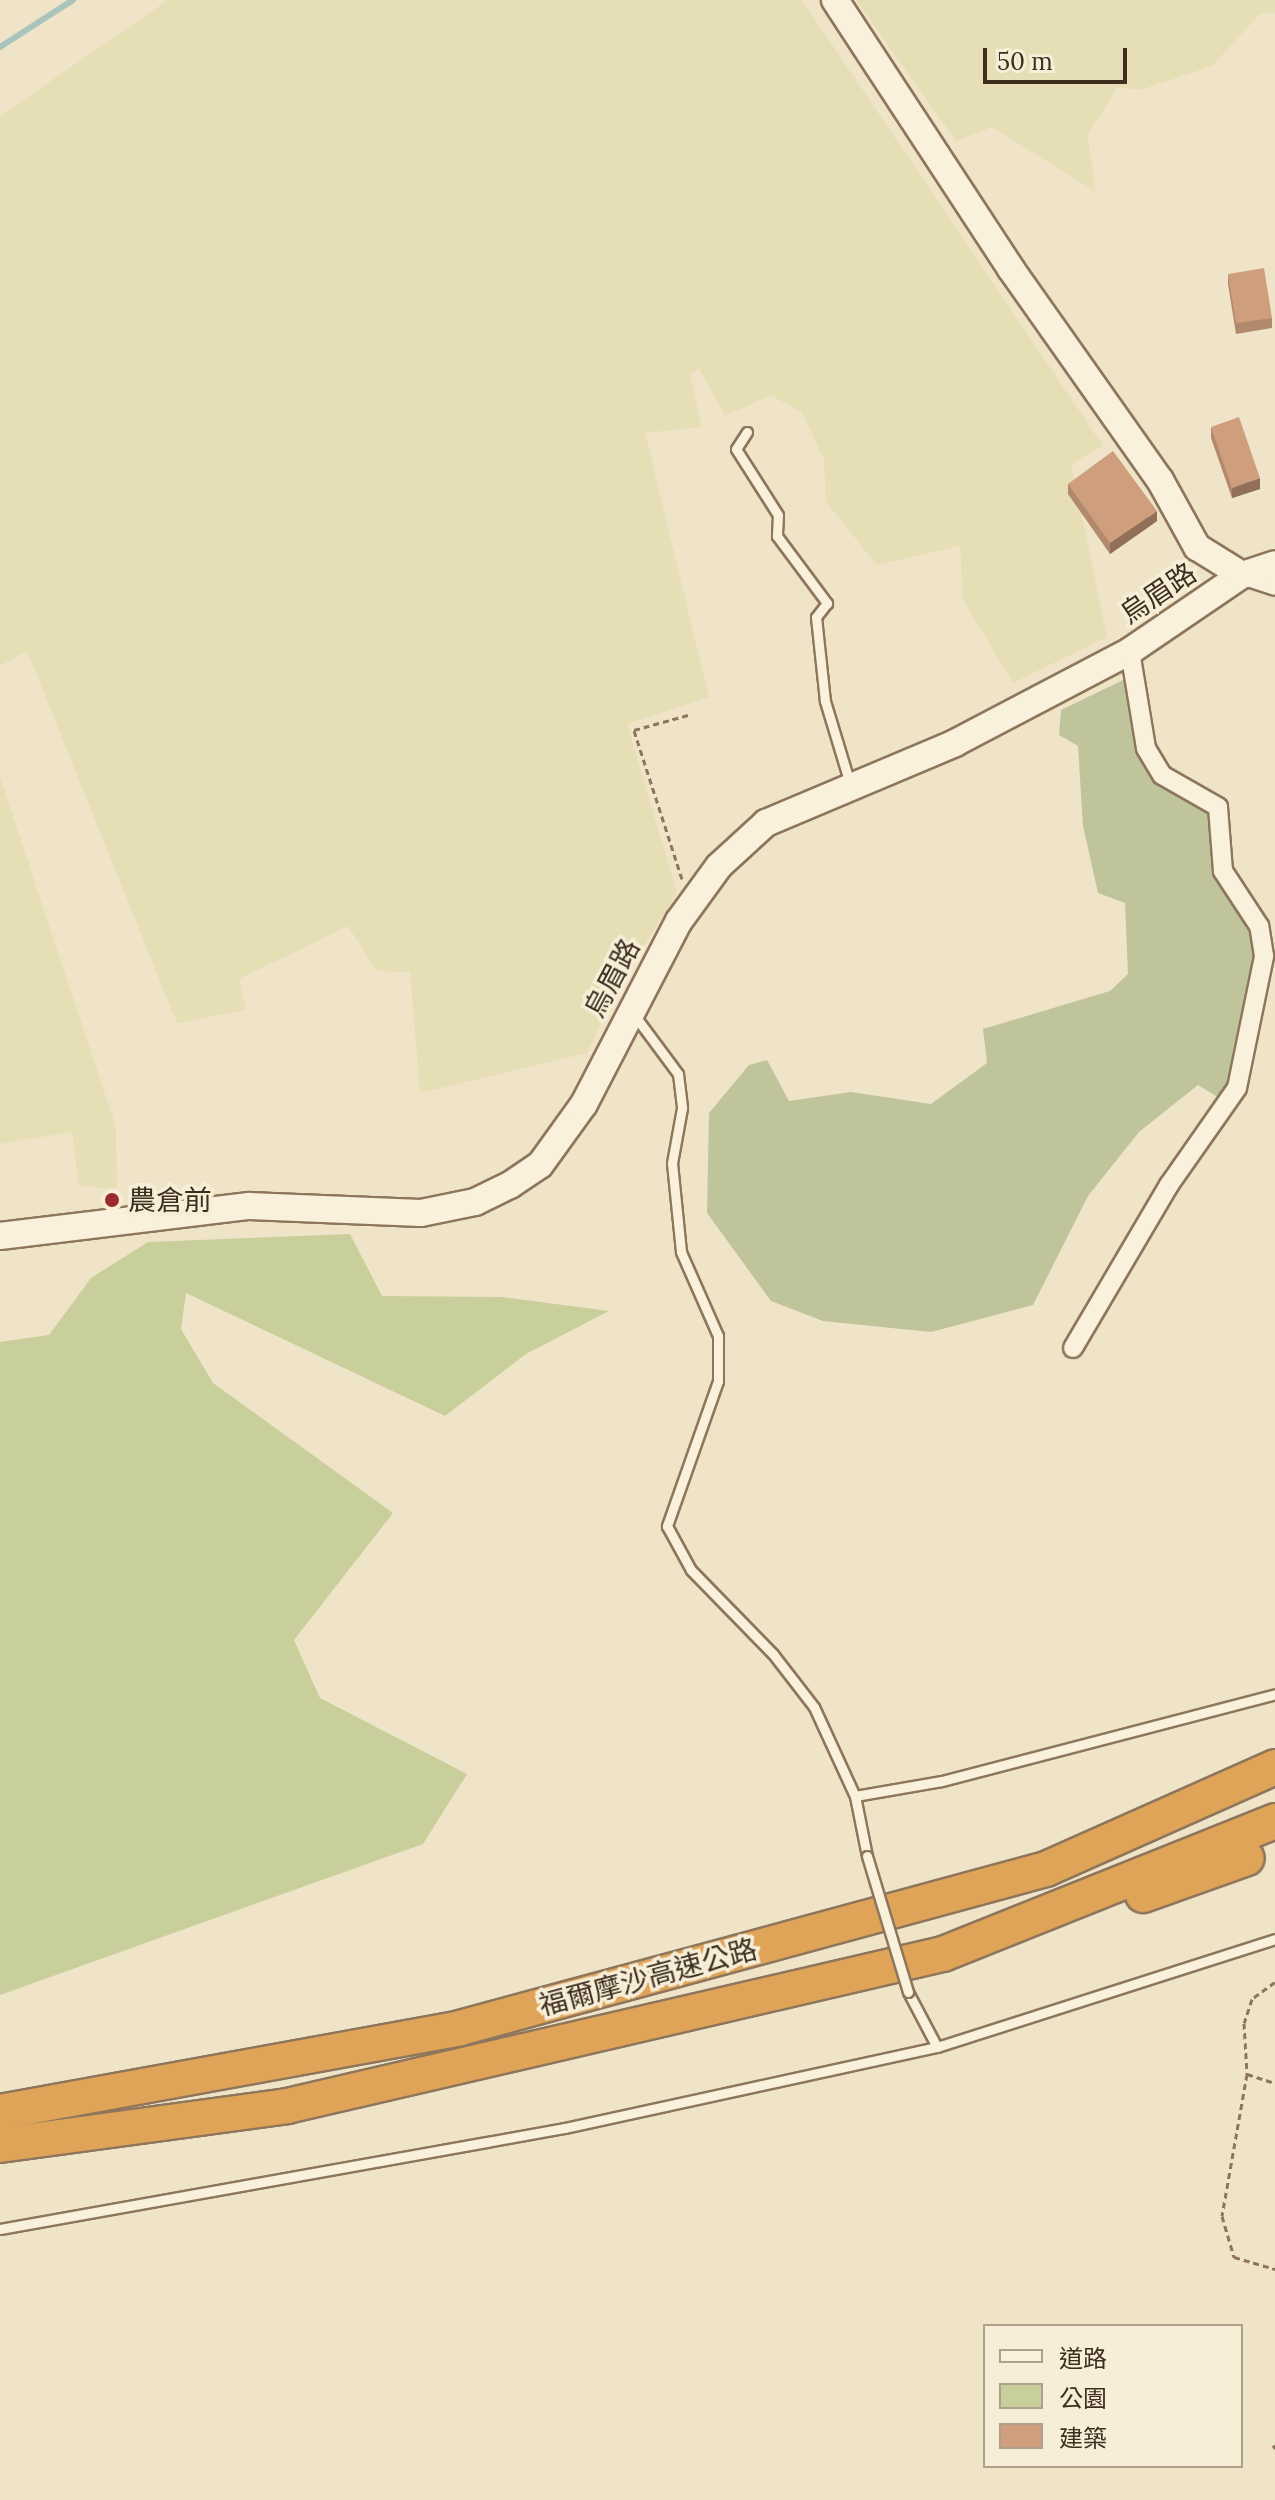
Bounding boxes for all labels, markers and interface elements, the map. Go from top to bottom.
scale bar [987,32,1131,82]
text: 50 m [997,46,1053,77]
street label: 烏眉路 [1114,556,1202,630]
street label: 烏眉路 [577,933,647,1023]
place label: 農倉前 [128,1183,212,1217]
marker: 農倉前 [103,1191,121,1209]
street label: 福爾摩沙高速公路 [535,1932,761,2022]
legend [983,2324,1243,2468]
text: 道路 [1059,2343,1107,2374]
text: 公園 [1059,2383,1107,2414]
text: 建築 [1059,2423,1107,2454]

